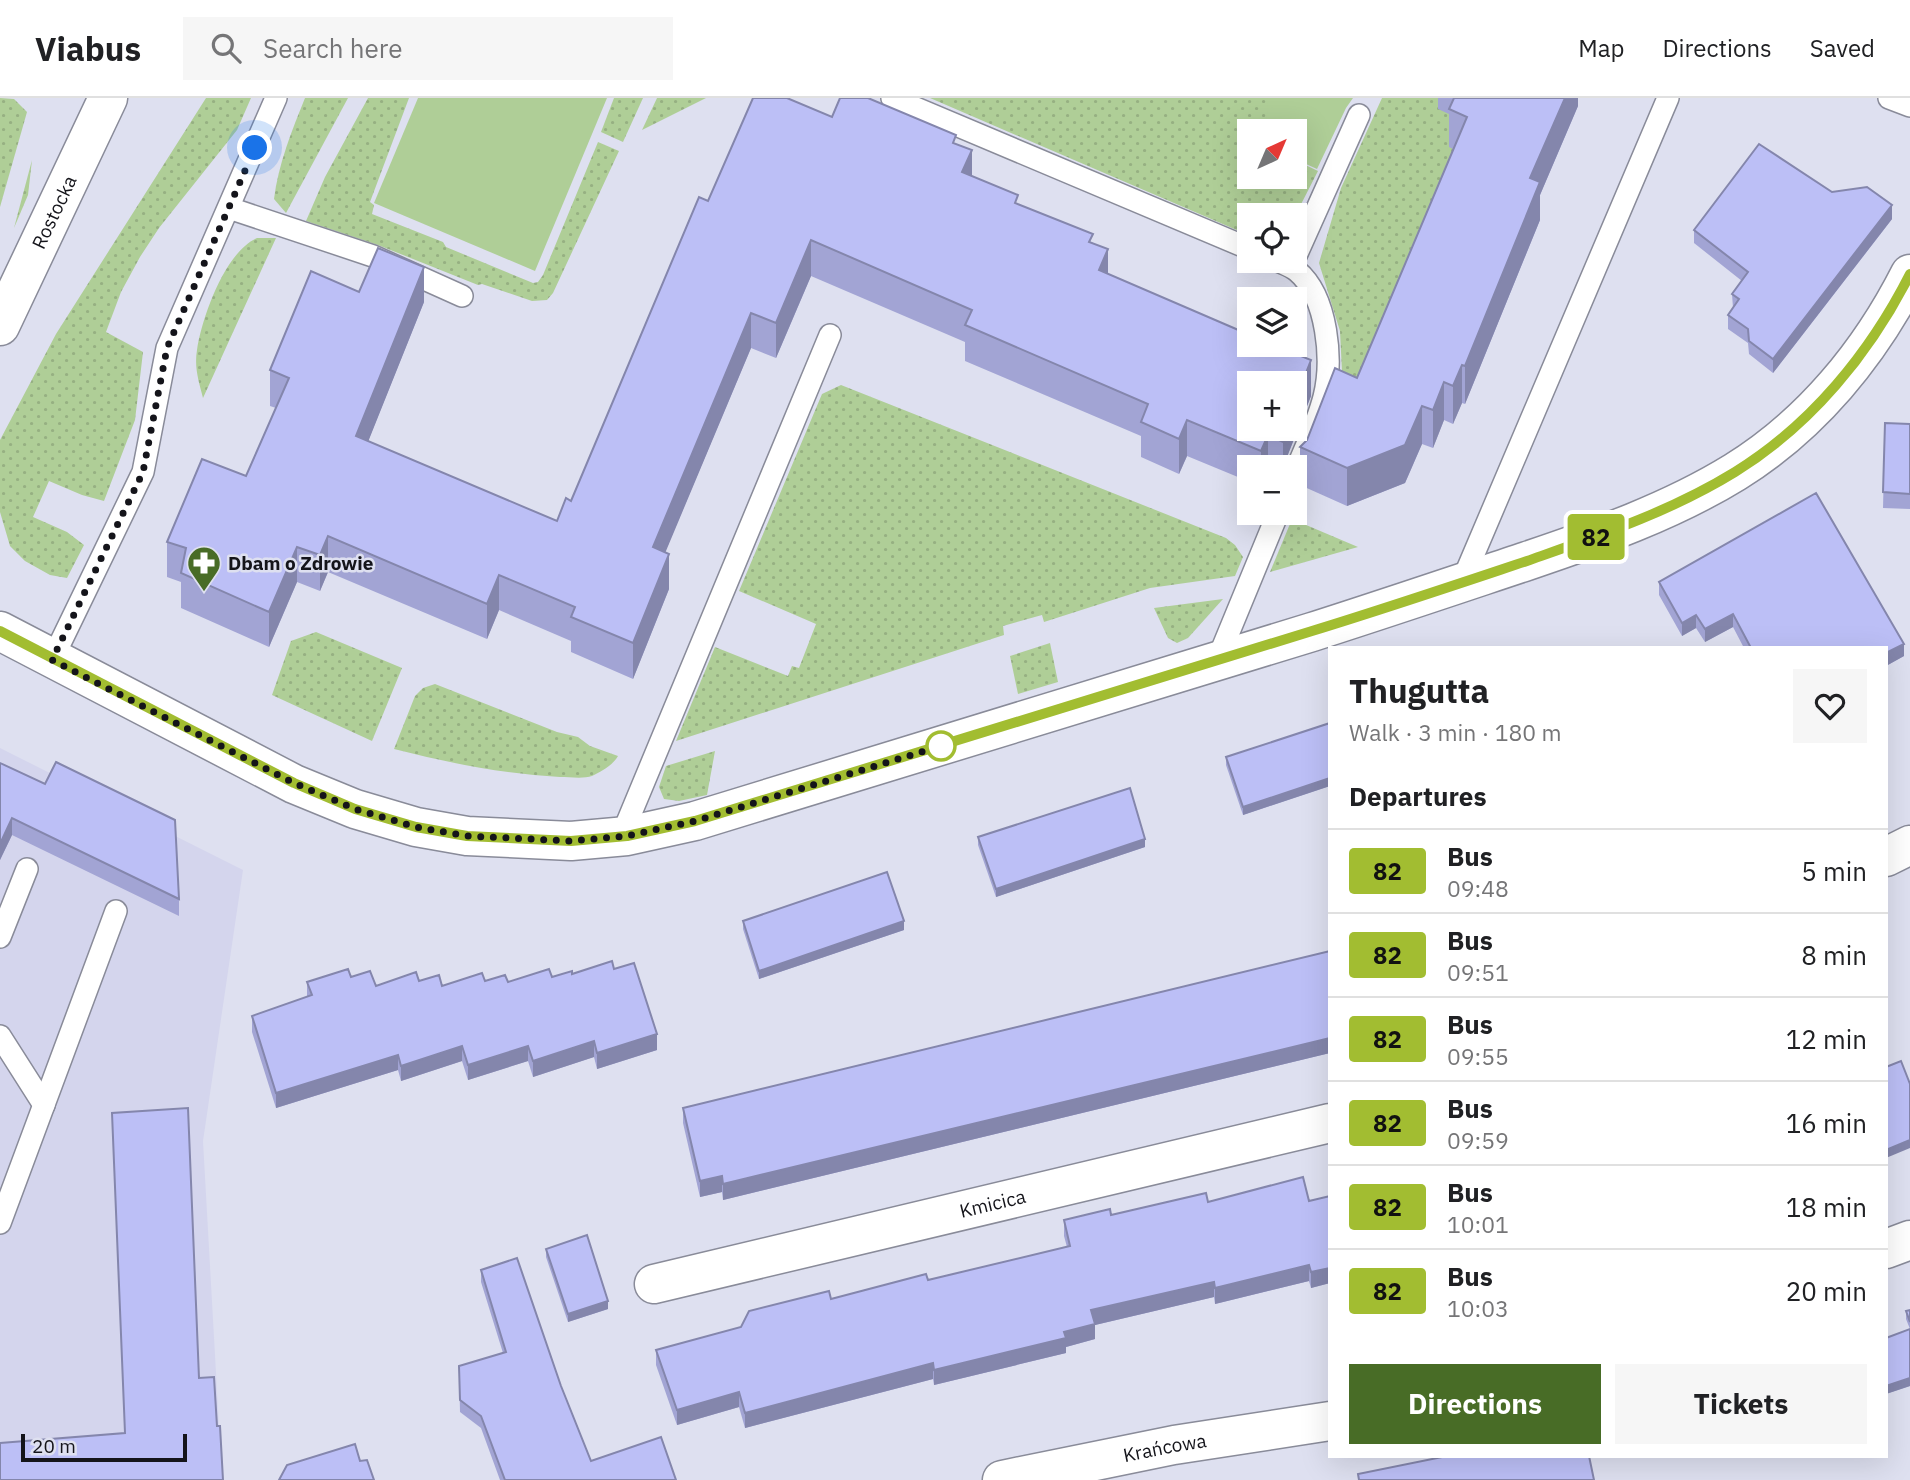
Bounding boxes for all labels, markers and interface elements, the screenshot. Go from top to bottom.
search box [183,17,673,80]
text: Viabus [35,27,141,70]
icon: search [207,29,245,67]
text: Search here [263,31,402,65]
text: Map [1578,32,1624,64]
text: Directions [1662,32,1772,64]
text: Saved [1810,32,1875,64]
north arrow [1237,119,1307,189]
map controls [1237,119,1307,525]
your location [237,130,272,165]
street label: Rostocka [26,172,82,253]
button: locate [1237,203,1307,273]
button: layers [1237,287,1307,357]
button: + [1237,371,1307,441]
button: − [1237,455,1307,525]
line badge: 82 [1564,514,1628,560]
text: 82 [1582,521,1610,553]
pharmacy icon: Dbam o Zdrowie [185,544,223,593]
place label: Dbam o Zdrowie [228,551,373,575]
text: Thugutta [1349,669,1489,712]
button: heart [1793,669,1867,743]
text: Walk · 3 min · 180 m [1349,717,1562,747]
unlabelled marker [926,731,956,761]
text: Departures [1349,779,1487,813]
text: Bus [1447,839,1493,873]
text: 5 min [1801,854,1867,888]
text: 82 [1373,855,1402,887]
text: 09:48 [1447,873,1509,903]
text: Bus [1447,923,1493,957]
text: 8 min [1801,938,1867,972]
text: 82 [1373,939,1402,971]
text: 09:51 [1447,957,1509,987]
text: Bus [1447,1007,1493,1041]
text: 12 min [1786,1022,1867,1056]
text: 82 [1373,1023,1402,1055]
text: 09:55 [1447,1041,1509,1071]
text: Bus [1447,1091,1493,1125]
text: 16 min [1786,1106,1867,1140]
text: 82 [1373,1107,1402,1139]
text: 09:59 [1447,1125,1509,1155]
text: Bus [1447,1175,1493,1209]
street label: Kmicica [957,1184,1028,1223]
text: 18 min [1786,1190,1867,1224]
text: 82 [1373,1191,1402,1223]
text: 10:01 [1447,1209,1509,1239]
text: Bus [1447,1259,1493,1293]
text: 20 min [1786,1274,1867,1308]
text: 82 [1373,1275,1402,1307]
text: 10:03 [1447,1293,1509,1323]
button: Directions [1349,1364,1601,1444]
button: Tickets [1615,1364,1867,1444]
street label: Krańcowa [1121,1428,1208,1467]
scale bar [21,1431,187,1463]
text: 20 m [32,1434,76,1458]

